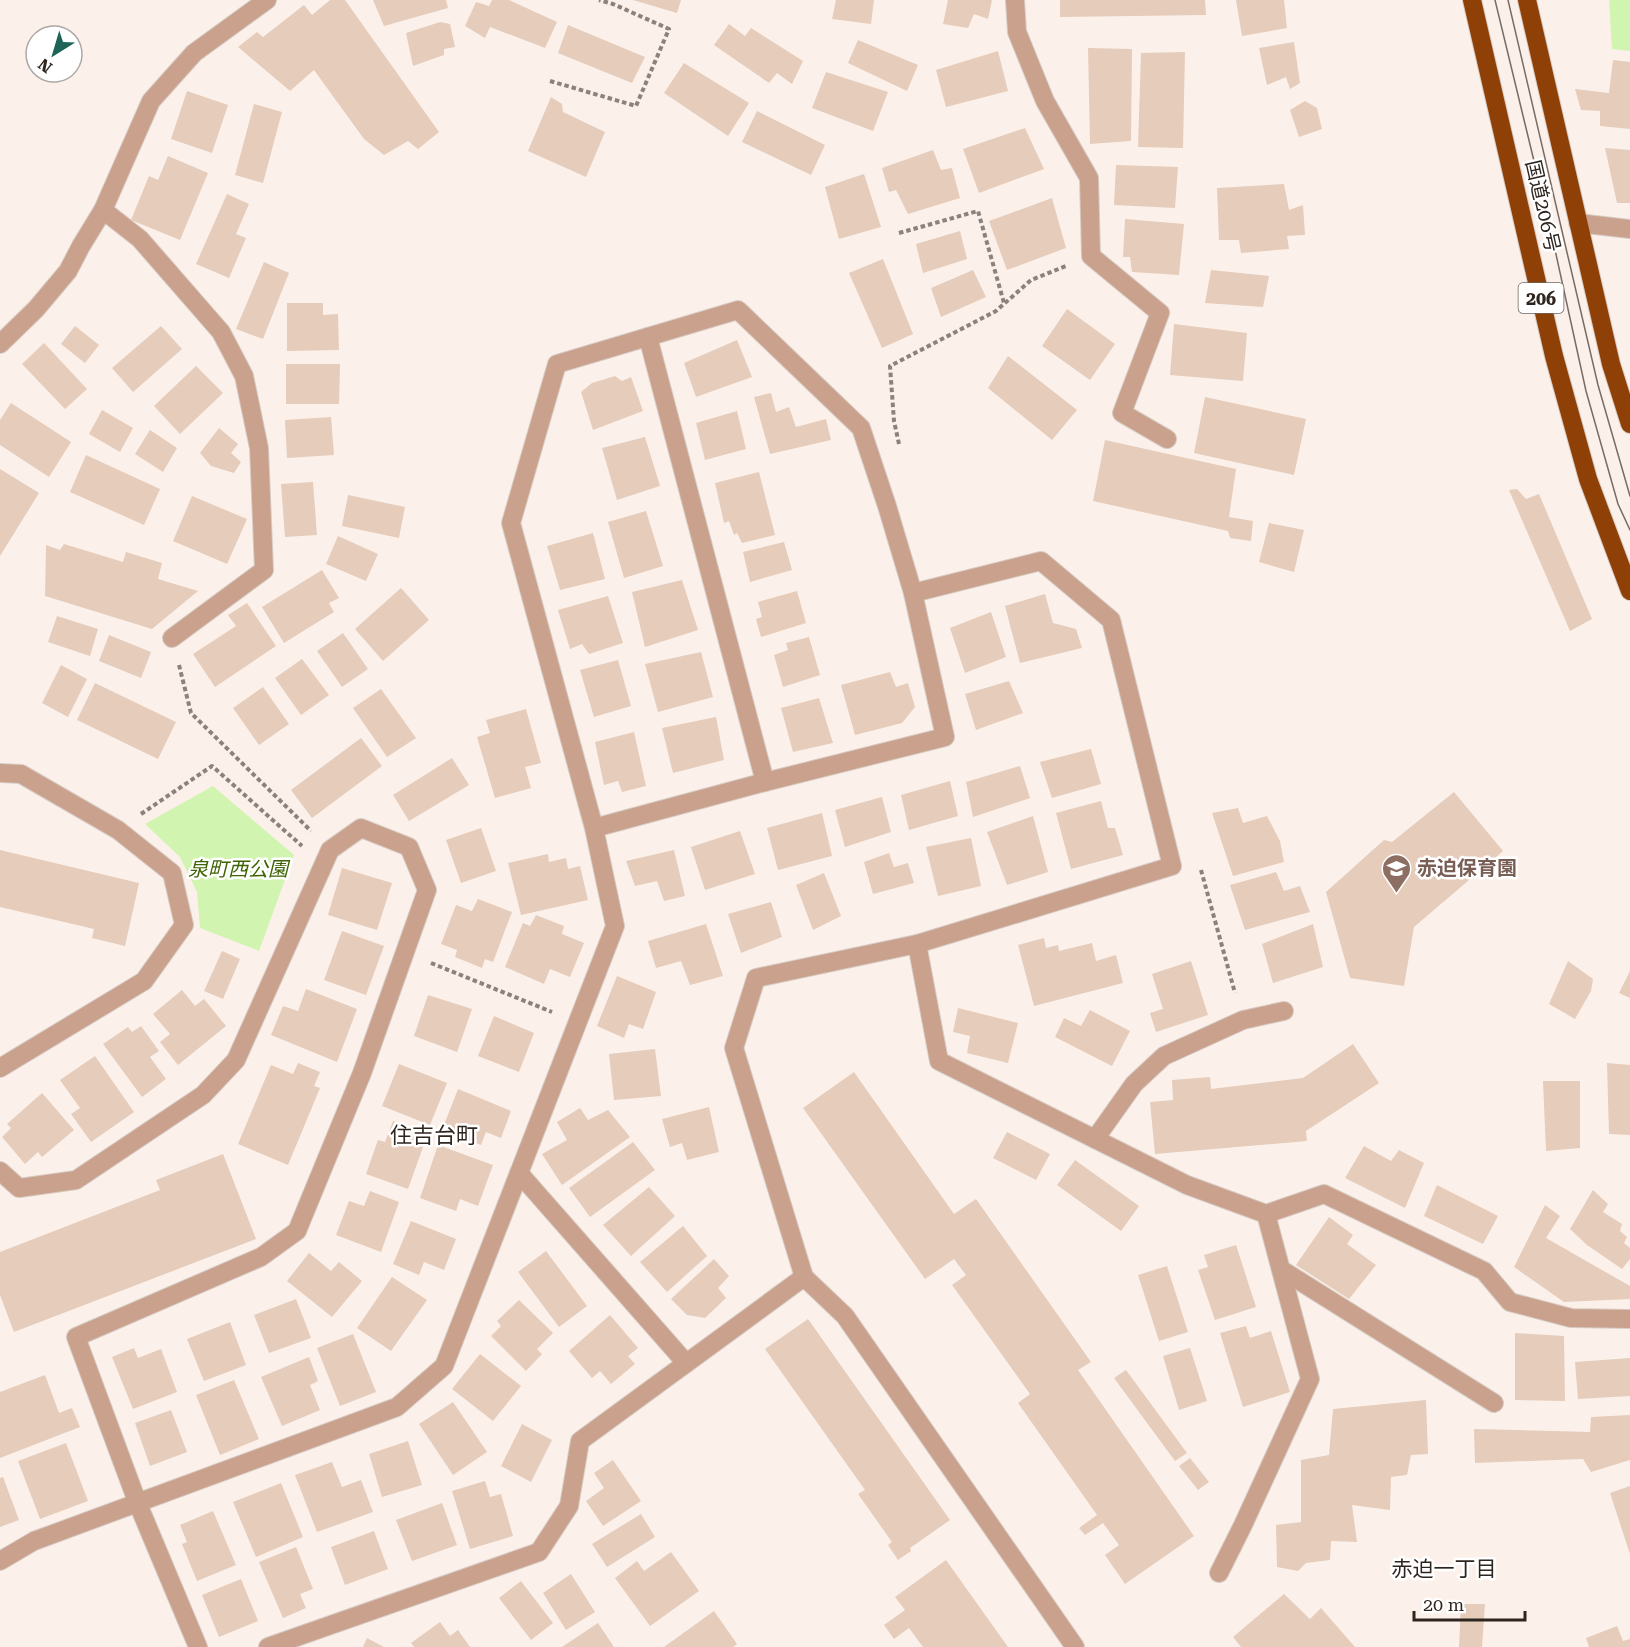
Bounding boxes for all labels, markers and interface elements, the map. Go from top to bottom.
north arrow [24,24,84,84]
text: N [35,54,56,77]
street label: 国道206号 [1521,158,1565,254]
road number: 206 [1518,283,1564,313]
school or university icon: 赤迫保育園 [1380,852,1412,894]
place label: 赤迫保育園 [1417,856,1517,880]
park label: 泉町西公園 [188,857,291,881]
district label: 住吉台町 [390,1123,478,1148]
district label: 赤迫一丁目 [1392,1557,1497,1581]
scale bar [1414,1584,1525,1622]
text: 20 m [1423,1594,1464,1615]

